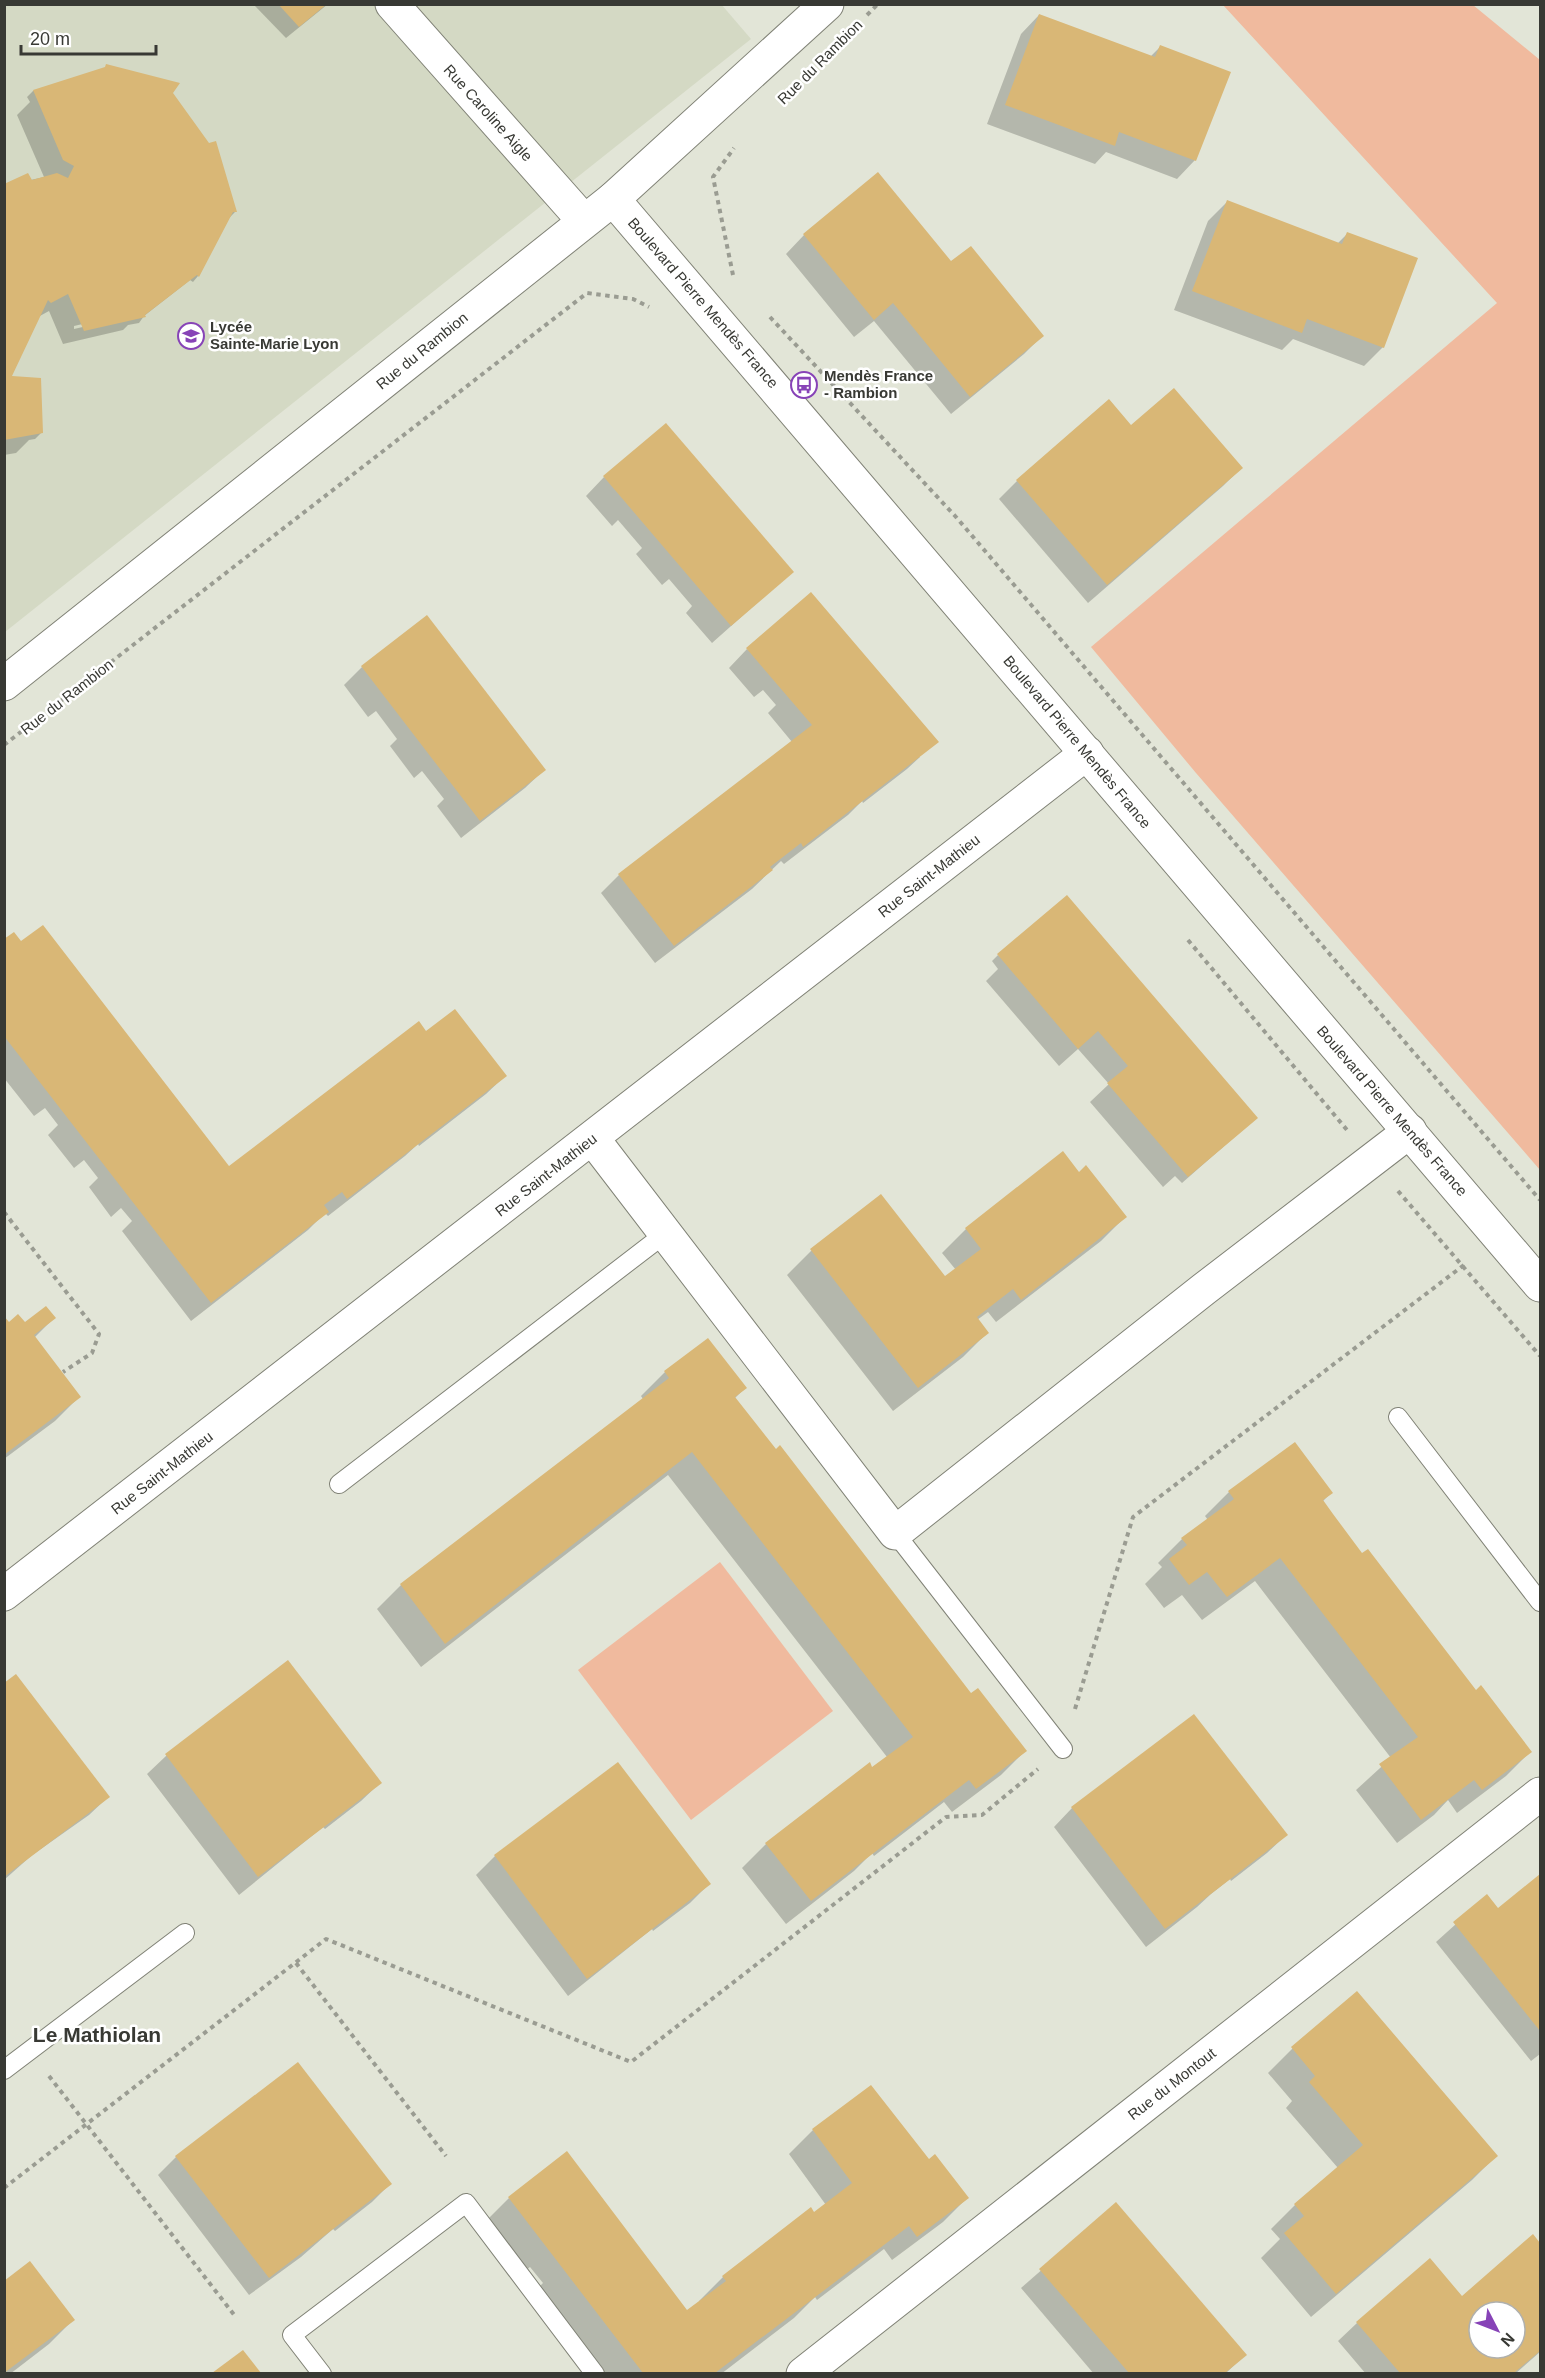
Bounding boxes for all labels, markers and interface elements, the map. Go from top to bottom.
street label: Rue du Rambion [774,16,865,107]
scale bar [21,18,156,56]
text: 20 m [30,29,70,49]
street label: Rue Caroline Aigle [440,61,536,165]
street label: Boulevard Pierre Mendès France [625,214,782,391]
street label: Rue du Rambion [373,309,471,393]
place label: Lycée Sainte-Marie Lyon [210,318,339,352]
school or university icon: Lycée Sainte-Marie Lyon [176,321,206,351]
place label: Mendès France - Rambion [824,367,933,401]
bus stop icon: Mendès France - Rambion [789,370,819,400]
street label: Boulevard Pierre Mendès France [1000,652,1155,831]
street label: Rue du Rambion [17,655,116,738]
street label: Rue Saint-Mathieu [875,831,983,921]
street label: Boulevard Pierre Mendès France [1314,1022,1471,1199]
street label: Rue Saint-Mathieu [492,1130,600,1220]
street label: Rue Saint-Mathieu [108,1428,216,1518]
district label: Le Mathiolan [33,2023,161,2046]
street label: Rue du Montout [1124,2044,1220,2123]
north arrow [1467,2300,1527,2360]
text: N [1498,2330,1518,2350]

